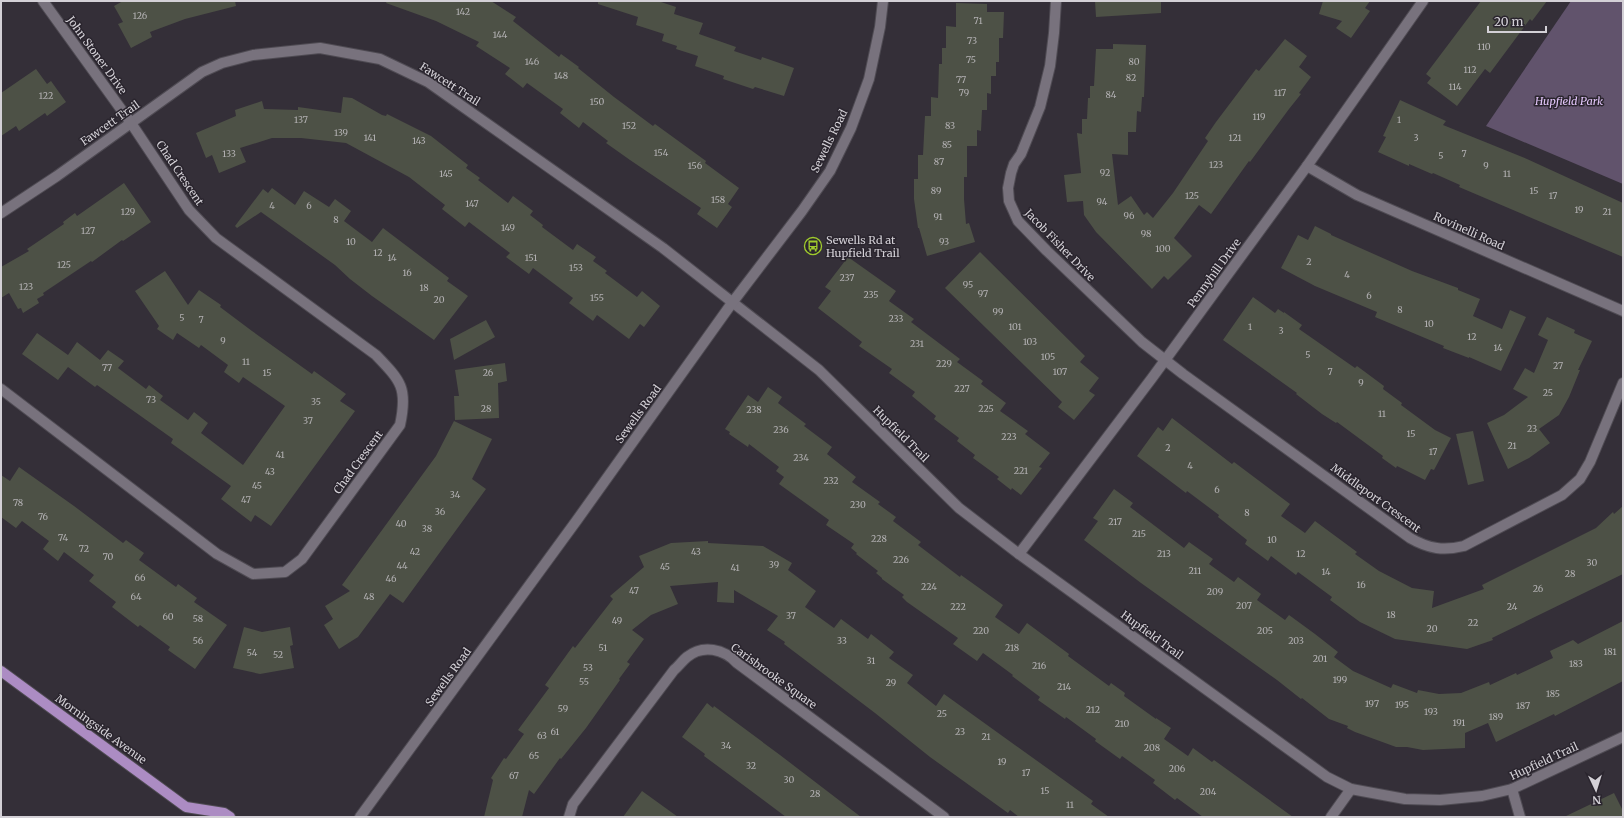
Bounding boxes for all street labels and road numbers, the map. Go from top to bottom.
street label: John Stoner Drive [63,12,130,97]
street label: Fawcett Trail [417,59,483,109]
street label: Fawcett Trail [78,97,143,149]
street label: Sewells Road [808,107,851,175]
street label: Chad Crescent [153,138,207,209]
street label: Jacob Fisher Drive [1021,205,1098,284]
street label: Rovinelli Road [1431,209,1507,253]
street label: Pennyhill Drive [1184,236,1244,310]
street label: Sewells Road [612,382,664,446]
street label: Hupfield Trail [870,403,932,465]
street label: Chad Crescent [330,427,386,497]
street label: Middleport Crescent [1328,461,1424,536]
street label: Hupfield Trail [1118,608,1186,663]
street label: Carisbrooke Square [728,640,820,712]
street label: Sewells Road [422,645,474,709]
street label: Morningside Avenue [53,691,150,767]
street label: Hupfield Trail [1508,739,1581,783]

